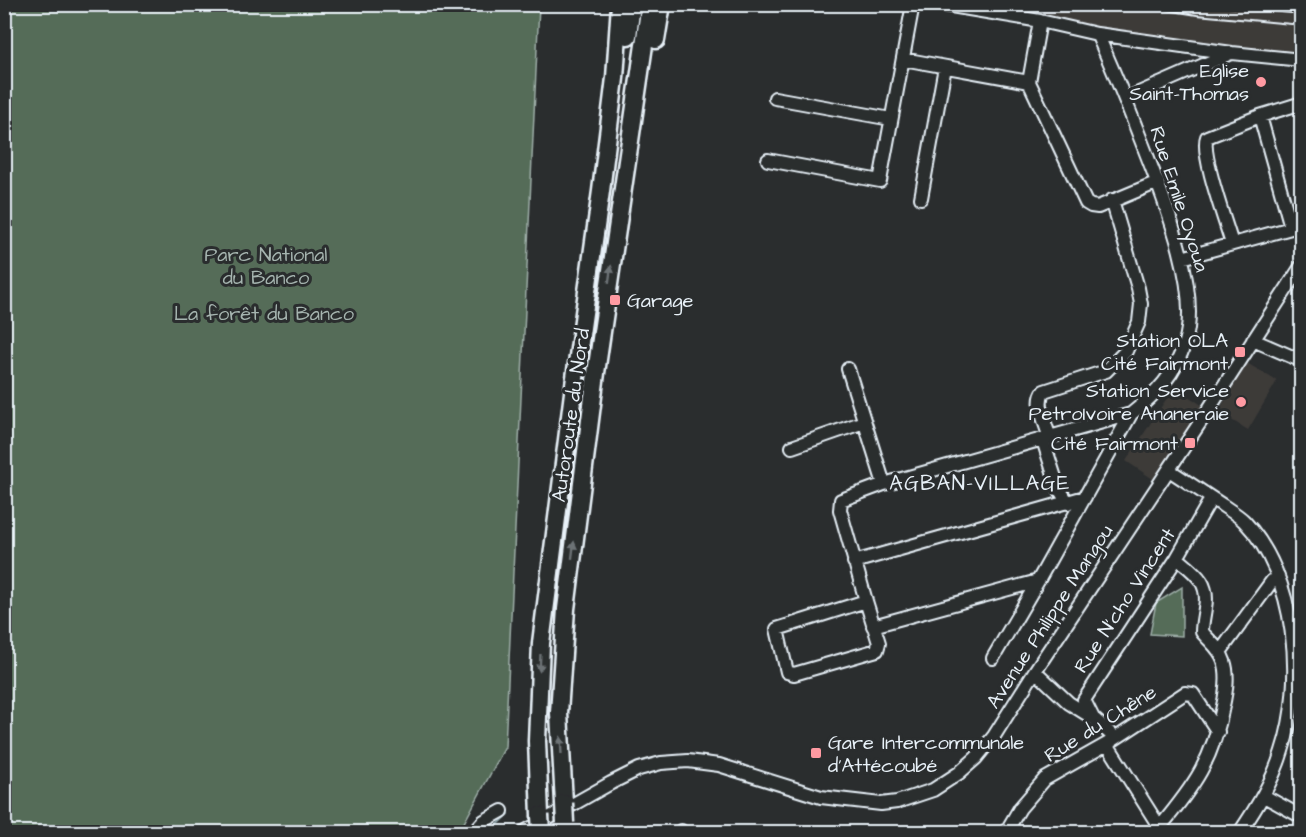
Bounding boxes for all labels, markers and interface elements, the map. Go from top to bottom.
place label: Eglise Saint-Thomas [1129,57,1249,108]
marker: Eglise Saint-Thomas [1254,75,1268,89]
street label: Rue Emile Oyoua [1141,123,1216,276]
park label: Parc National du Banco [204,241,328,292]
one-way arrow [606,264,615,283]
place label: Garage [627,287,694,316]
marker: Garage [608,293,622,307]
park label: La forêt du Banco [174,300,354,328]
street label: Autoroute du Nord [545,326,597,504]
place label: Station OLA Cité Fairmont [1101,327,1228,378]
marker: Station OLA Cité Fairmont [1233,345,1247,359]
place label: Station Service PetroIvoire Ananeraie [1029,377,1229,428]
marker: Station Service PetroIvoire Ananeraie [1234,395,1248,409]
place label: Cité Fairmont [1051,430,1178,458]
marker: Cité Fairmont [1183,436,1197,450]
district label: AGBAN-VILLAGE [889,469,1071,498]
street label: Avenue Philippe Mangou [980,519,1121,715]
street label: Rue N'cho Vincent [1067,522,1182,679]
one-way arrow [568,541,578,560]
one-way arrow [535,653,544,672]
street label: Rue du Chêne [1039,678,1162,769]
place label: Gare Intercommunale d'Attécoubé [828,729,1024,780]
one-way arrow [556,735,565,754]
marker: Gare Intercommunale d'Attécoubé [809,746,823,760]

